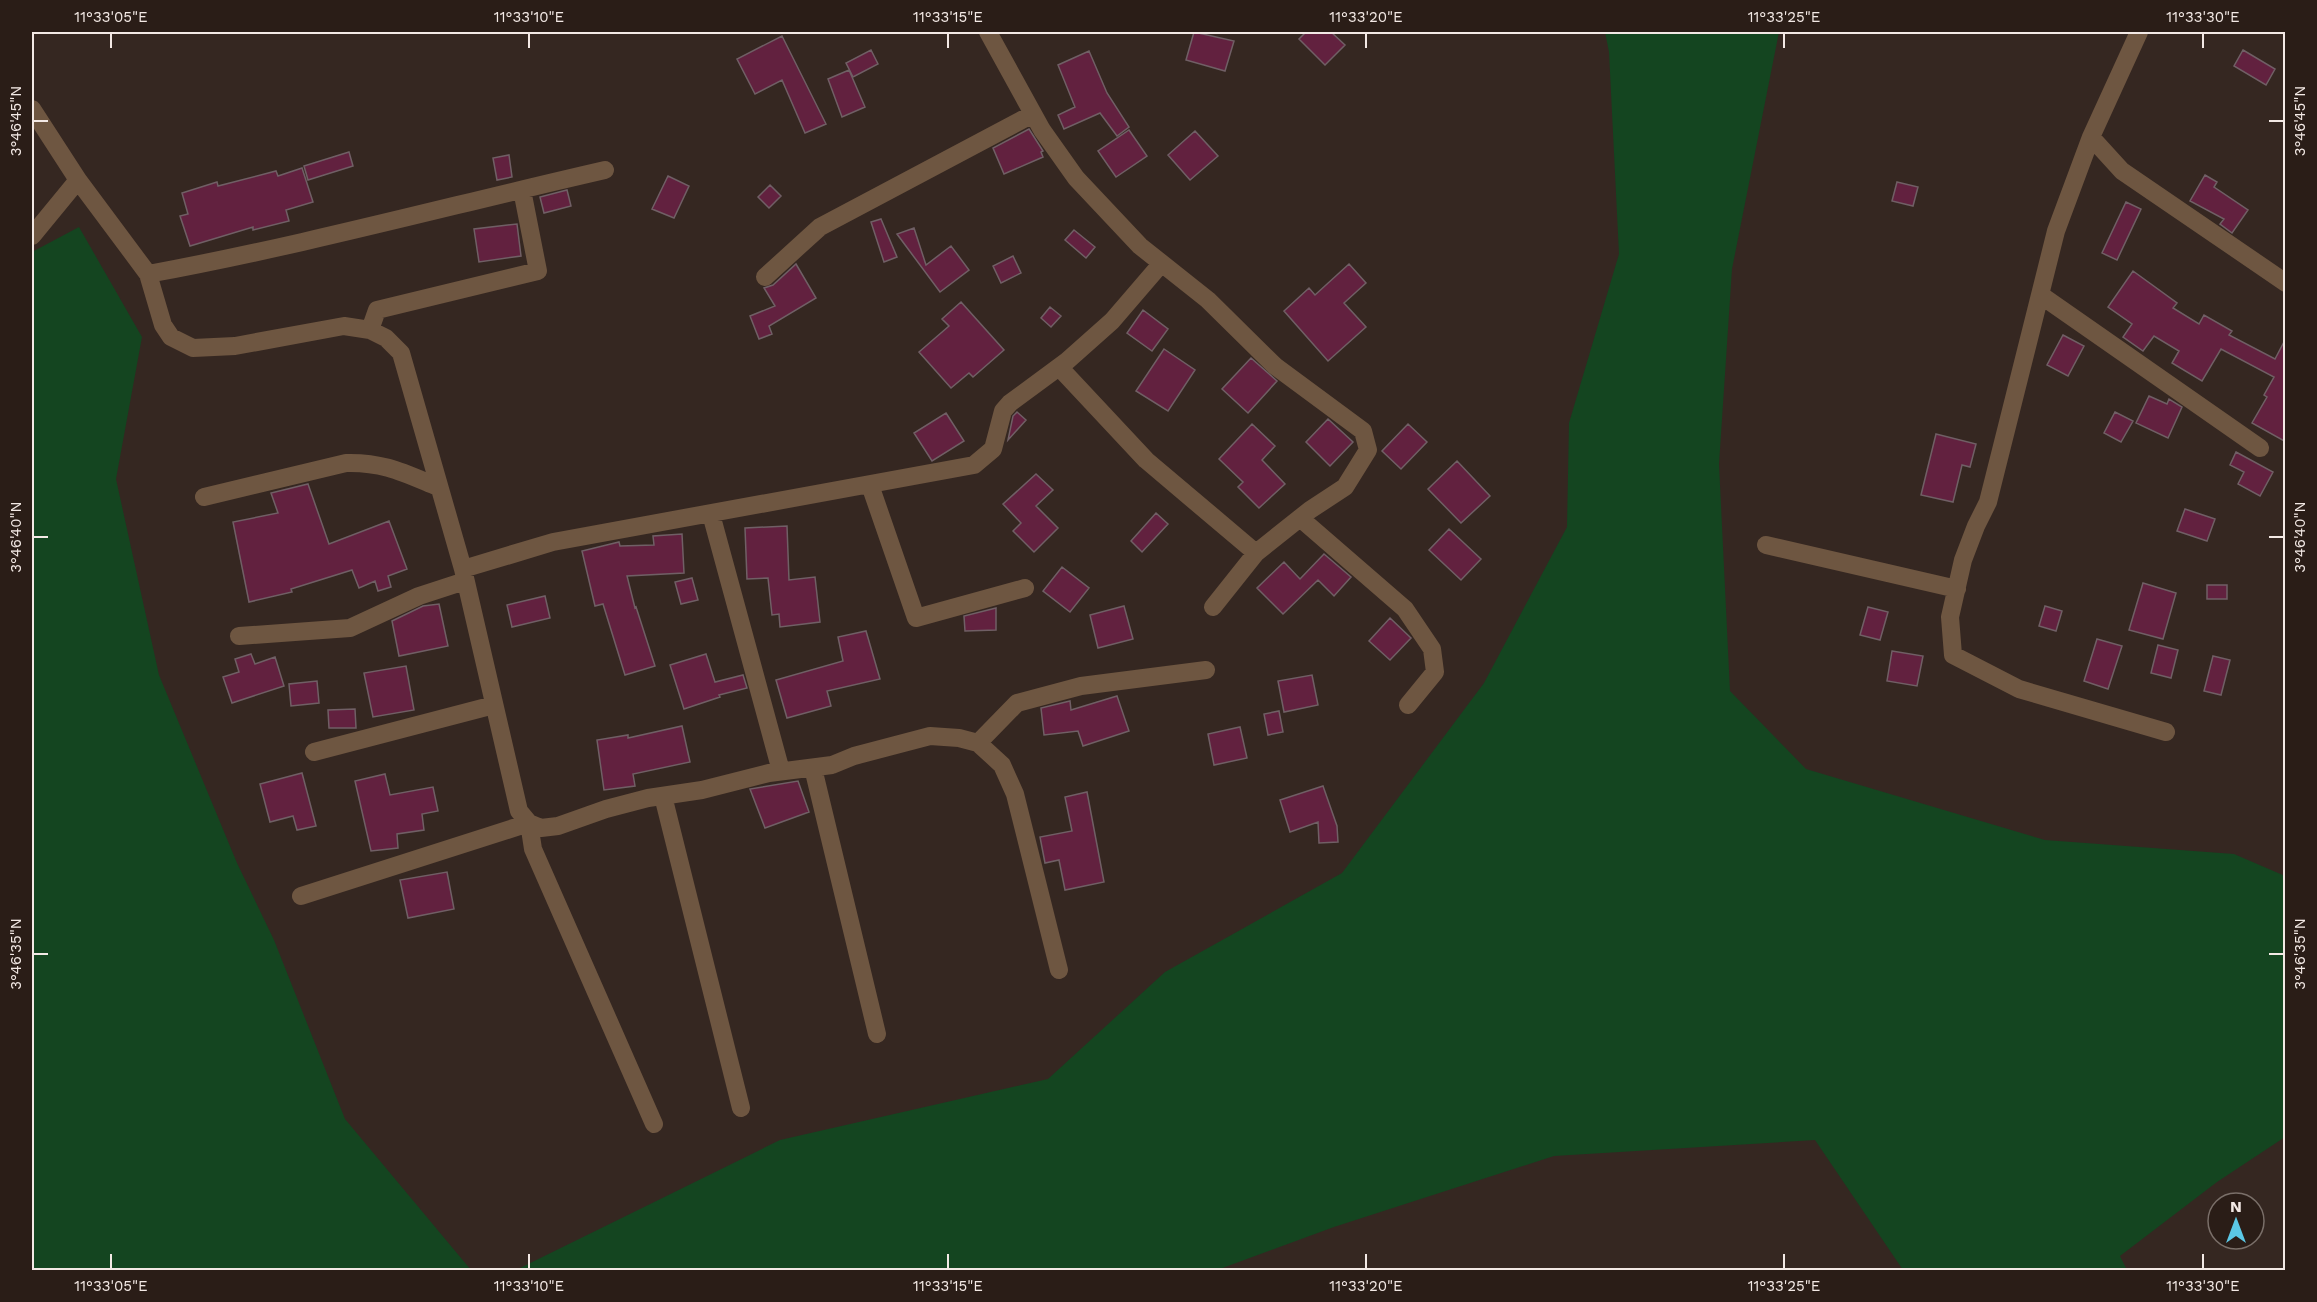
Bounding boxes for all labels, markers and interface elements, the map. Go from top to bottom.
text: 11°33'05"E [74,8,148,26]
text: 11°33'10"E [494,8,564,26]
text: 11°33'15"E [913,8,983,26]
text: 11°33'20"E [1329,8,1403,26]
text: 11°33'25"E [1748,8,1820,26]
text: 11°33'30"E [2166,8,2240,26]
text: 3°46'45"N [7,86,25,156]
text: 3°46'45"N [2291,86,2309,156]
text: 3°46'40"N [7,501,25,573]
text: 3°46'40"N [2291,501,2309,573]
text: 3°46'35"N [7,918,25,990]
text: 3°46'35"N [2291,918,2309,990]
north arrow [2206,1191,2266,1251]
text: N [2230,1197,2242,1216]
text: 11°33'05"E [74,1277,148,1295]
text: 11°33'10"E [494,1277,564,1295]
text: 11°33'15"E [913,1277,983,1295]
text: 11°33'20"E [1329,1277,1403,1295]
text: 11°33'25"E [1748,1277,1820,1295]
text: 11°33'30"E [2166,1277,2240,1295]

